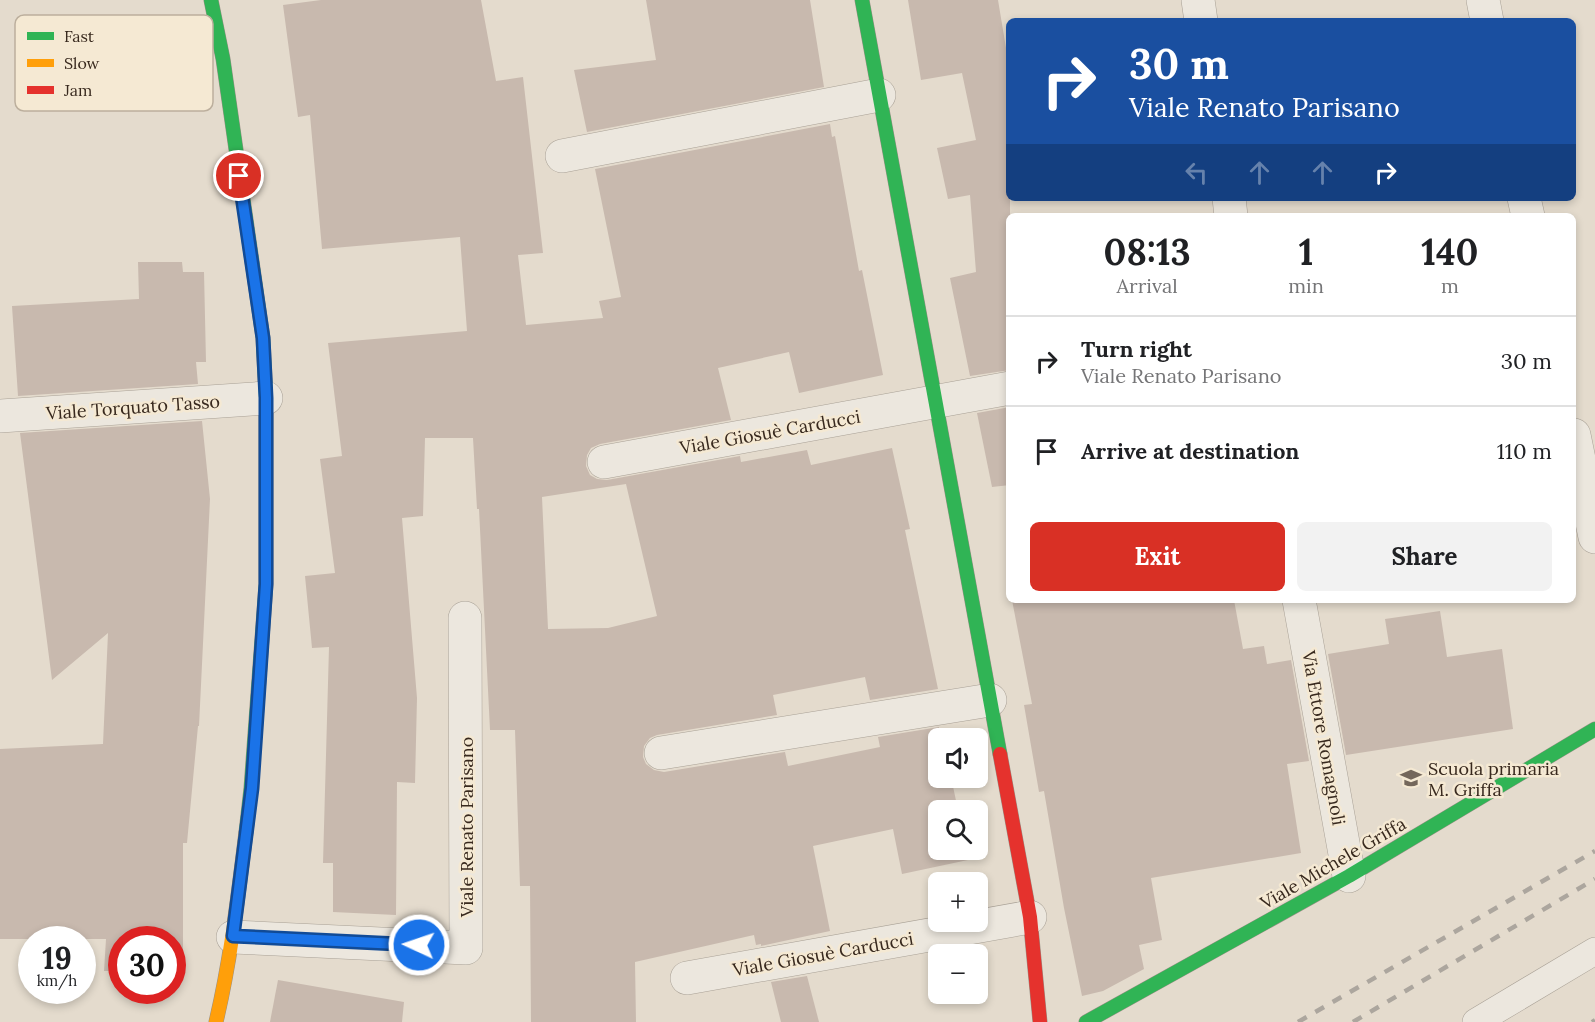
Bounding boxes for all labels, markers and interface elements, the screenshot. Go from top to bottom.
legend [15,15,213,111]
text: Fast [64,26,95,46]
text: 30 m [1129,37,1229,91]
icon: right [1030,42,1108,120]
text: Slow [64,53,100,73]
text: Jam [63,80,92,100]
text: Viale Renato Parisano [1129,90,1400,124]
pin [213,150,264,201]
icon: left [1180,156,1213,189]
icon: ahead [1243,156,1276,189]
icon: ahead [1306,156,1339,189]
icon: right [1369,156,1402,189]
icon: arrive [222,159,255,192]
text: 08:13 [1103,229,1191,275]
text: 1 [1299,229,1313,275]
text: 140 [1421,229,1479,275]
text: Arrival [1117,273,1178,298]
text: min [1288,273,1324,298]
text: m [1441,273,1459,298]
text: Turn right [1081,335,1192,363]
icon: right [1030,345,1063,378]
text: 30 m [1501,347,1552,375]
text: Viale Renato Parisano [1081,363,1282,388]
street label: Viale Torquato Tasso [44,389,221,425]
street label: Viale Giosuè Carducci [677,405,862,459]
icon: arrive [1030,435,1063,468]
text: Arrive at destination [1081,437,1299,465]
text: 110 m [1497,437,1552,465]
button: Exit [1030,522,1285,591]
button: Share [1297,522,1552,591]
street label: Via Ettore Romagnoli [1297,648,1351,827]
map controls [928,728,988,1004]
button: sound [928,728,988,788]
street label: Viale Renato Parisano [455,737,478,918]
place label: Scuola primaria M. Griffa [1428,757,1559,801]
school or university icon: Scuola primaria M. Griffa [1399,766,1423,790]
button: search [928,800,988,860]
street label: Viale Michele Griffa [1255,812,1410,915]
button: + [928,872,988,932]
position arrow [387,913,451,977]
speed limit sign: 30 [108,926,186,1004]
street label: Viale Giosuè Carducci [730,927,915,981]
text: 19 [42,939,72,977]
button: − [928,944,988,1004]
text: km/h [37,971,77,990]

